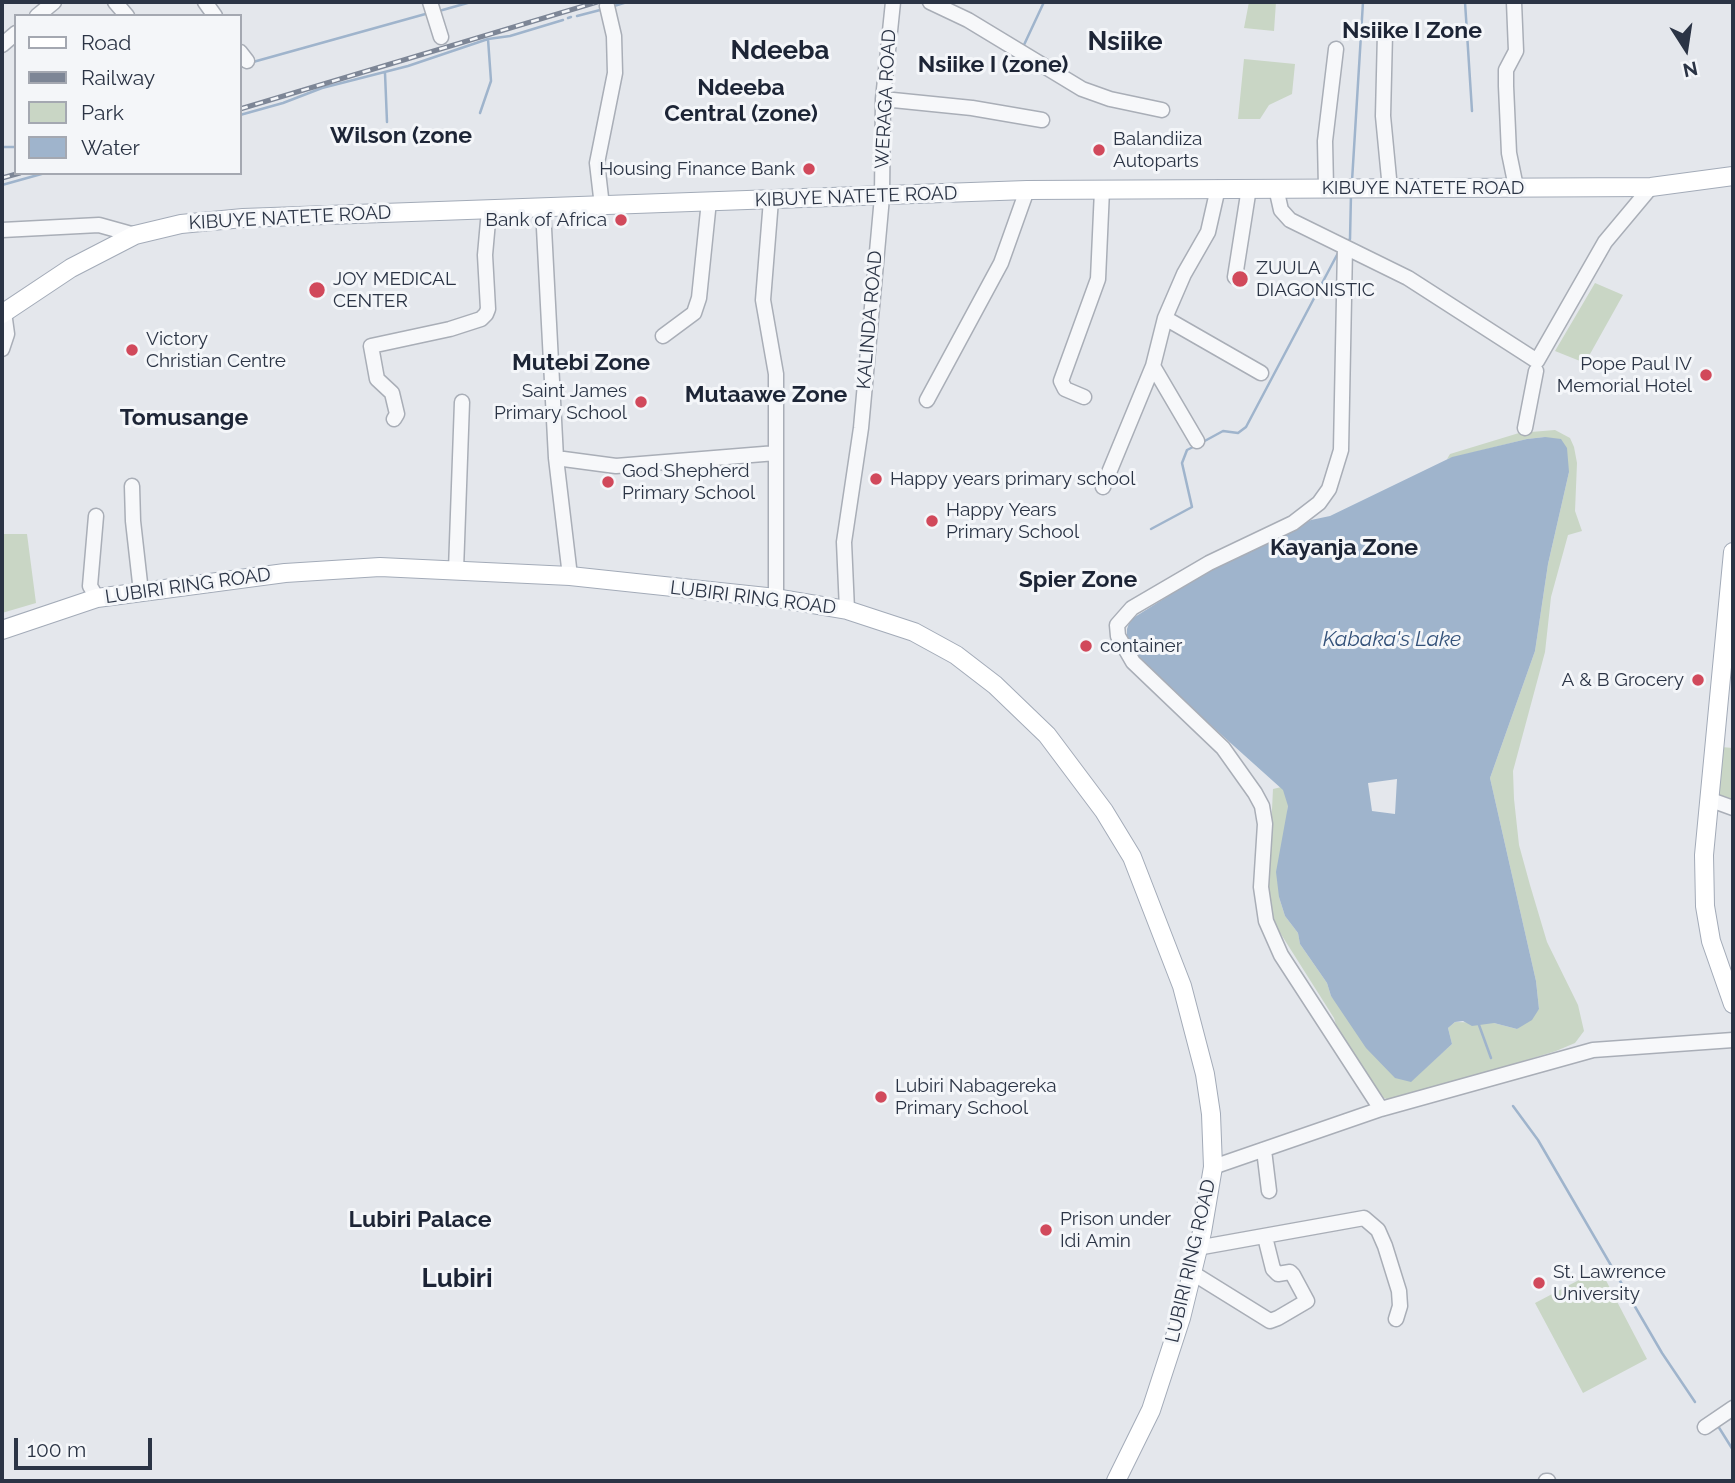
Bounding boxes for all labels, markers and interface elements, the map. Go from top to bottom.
legend [14,14,242,175]
north arrow [1651,14,1721,84]
district label: Nsiike I Zone [1342,17,1482,45]
district label: Nsiike [1087,26,1163,58]
street label: WERAGA ROAD [871,28,901,170]
text: Road [81,30,131,55]
district label: Ndeeba [731,35,829,67]
district label: Nsiike I (zone) [918,51,1068,79]
text: N [1681,57,1700,82]
text: Railway [81,65,155,90]
district label: Ndeeba Central (zone) [664,74,818,128]
text: Park [81,100,124,125]
district label: Wilson (zone [330,122,472,150]
place label: Balandiiza Autoparts [1113,128,1202,172]
text: Water [81,135,140,160]
marker: Balandiiza Autoparts [1091,142,1107,158]
place label: Housing Finance Bank [599,158,795,180]
marker: Housing Finance Bank [801,161,817,177]
street label: KIBUYE NATETE ROAD [1322,177,1524,199]
street label: KIBUYE NATETE ROAD [754,182,958,212]
street label: KIBUYE NATETE ROAD [188,201,392,235]
place label: Bank of Africa [485,209,607,231]
marker: Bank of Africa [613,212,629,228]
street label: KALINDA ROAD [853,250,887,390]
place label: ZUULA DIAGONISTIC [1256,257,1375,301]
place label: JOY MEDICAL CENTER [333,268,456,312]
marker: ZUULA DIAGONISTIC [1230,269,1250,289]
marker: JOY MEDICAL CENTER [307,280,327,300]
place label: Victory Christian Centre [146,328,286,372]
marker: Victory Christian Centre [124,342,140,358]
district label: Mutebi Zone [512,349,650,377]
place label: Pope Paul IV Memorial Hotel [1557,353,1692,397]
marker: Pope Paul IV Memorial Hotel [1698,367,1714,383]
place label: Saint James Primary School [494,380,627,424]
district label: Mutaawe Zone [685,381,847,409]
marker: Saint James Primary School [633,394,649,410]
district label: Tomusange [120,404,248,432]
place label: God Shepherd Primary School [622,460,755,504]
place label: Happy years primary school [890,468,1135,490]
marker: Happy years primary school [868,471,884,487]
marker: God Shepherd Primary School [600,474,616,490]
place label: Happy Years Primary School [946,499,1079,543]
marker: Happy Years Primary School [924,513,940,529]
district label: Kayanja Zone [1270,534,1418,562]
street label: LUBIRI RING ROAD [104,563,272,609]
district label: Spier Zone [1019,566,1137,594]
street label: LUBIRI RING ROAD [669,577,837,619]
water label: Kabaka's Lake [1323,627,1461,653]
place label: container [1100,635,1182,657]
marker: container [1078,638,1094,654]
place label: A & B Grocery [1562,669,1684,691]
marker: A & B Grocery [1690,672,1706,688]
place label: Lubiri Nabagereka Primary School [895,1075,1057,1119]
marker: Lubiri Nabagereka Primary School [873,1089,889,1105]
street label: LUBIRI RING ROAD [1161,1177,1221,1345]
district label: Lubiri Palace [349,1206,491,1234]
place label: Prison under Idi Amin [1060,1208,1171,1252]
marker: Prison under Idi Amin [1038,1222,1054,1238]
place label: St. Lawrence University [1553,1261,1666,1305]
district label: Lubiri [421,1263,493,1295]
marker: St. Lawrence University [1531,1275,1547,1291]
scale bar [18,1424,156,1468]
text: 100 m [27,1437,86,1462]

